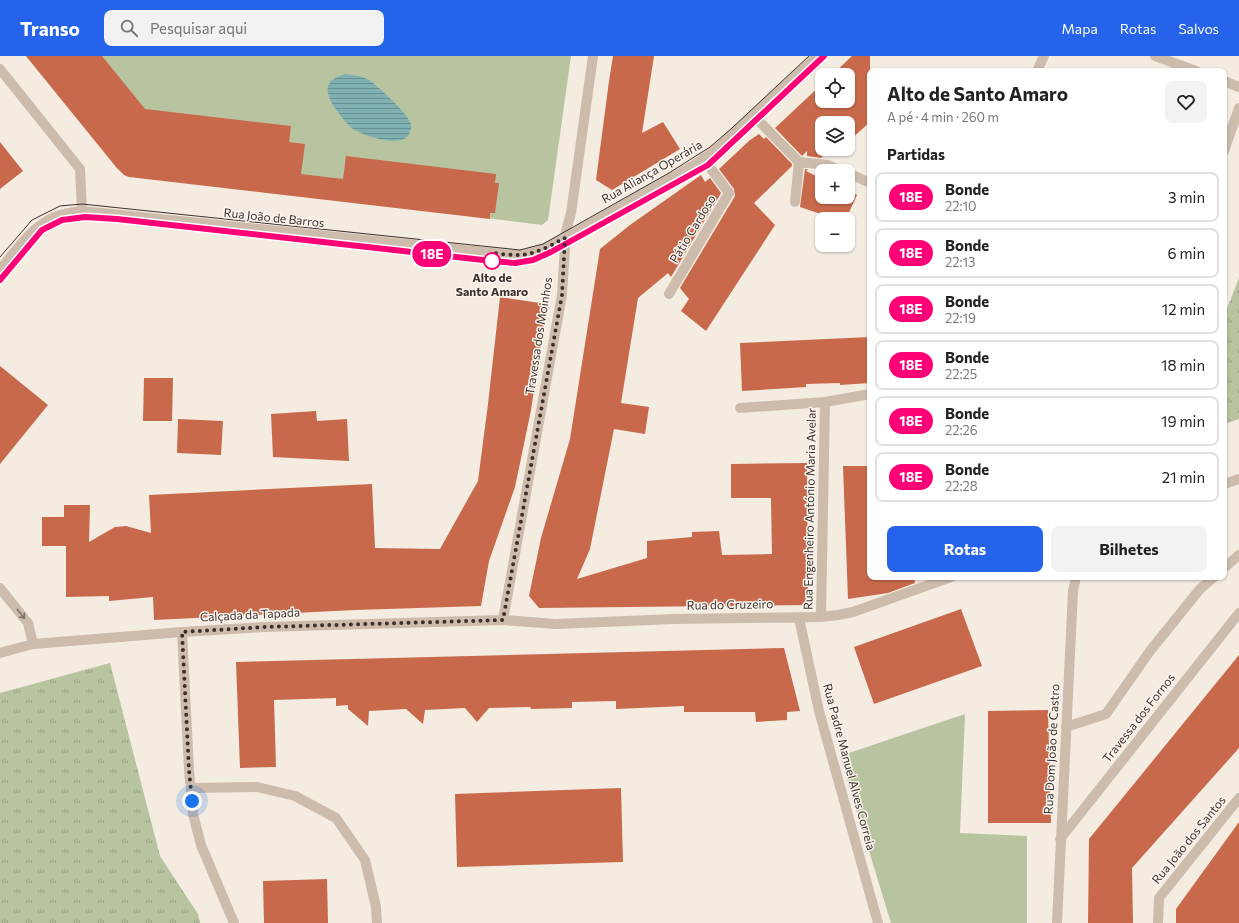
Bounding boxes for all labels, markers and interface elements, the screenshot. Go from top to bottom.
search box [104,10,384,46]
text: Transo [20,17,80,40]
icon: search [118,17,140,39]
text: Pesquisar aqui [150,19,247,37]
text: Mapa [1062,20,1098,37]
text: Rotas [1120,20,1156,37]
text: Salvos [1178,20,1219,37]
map controls [815,68,855,252]
button: locate [815,68,855,108]
button: heart [1165,81,1207,123]
text: Alto de Santo Amaro [887,82,1068,105]
text: A pé · 4 min · 260 m [887,109,999,125]
button: layers [815,116,855,156]
street label: Rua Aliança Operária [599,137,704,206]
text: Partidas [887,145,945,163]
button: + [815,164,855,204]
text: Bonde [945,180,989,198]
text: 18E [899,188,923,205]
text: 3 min [1168,188,1205,206]
street label: Pátio Cardoso [666,192,718,265]
text: 22:10 [945,198,977,214]
street label: Rua João de Barros [223,205,325,230]
button: − [815,212,855,252]
text: Bonde [945,236,989,254]
line badge: 18E [409,241,455,267]
text: 18E [899,244,923,261]
text: 6 min [1167,244,1205,262]
text: 18E [420,245,444,262]
marker: Alto de Santo Amaro [483,252,501,270]
text: 22:13 [945,254,975,270]
place label: Alto de Santo Amaro [456,270,528,298]
street label: Travessa dos Moinhos [522,276,554,396]
text: Bonde [945,292,989,310]
text: 18E [899,300,923,317]
text: 12 min [1162,300,1205,318]
text: 22:19 [945,310,976,326]
text: Bonde [945,348,989,366]
text: 18E [899,356,923,373]
text: 18 min [1161,356,1205,374]
text: 22:25 [945,366,977,382]
text: Bonde [945,404,989,422]
street label: Rua Engenheiro António Maria Avelar [800,408,818,610]
text: 18E [899,412,923,429]
text: 19 min [1161,412,1205,430]
text: 22:26 [945,422,978,438]
text: Bonde [945,460,989,478]
text: 18E [899,468,923,485]
text: 21 min [1162,468,1205,486]
text: 22:28 [945,478,978,494]
button: Rotas [887,526,1043,572]
button: Bilhetes [1051,526,1207,572]
street label: Rua do Cruzeiro [687,596,773,612]
street label: Calçada da Tapada [200,604,300,624]
one-way arrow [16,608,25,619]
street label: Travessa dos Fornos [1099,670,1177,765]
street label: Rua Padre Manuel Alves Correia [821,682,879,852]
street label: Rua Dom João de Castro [1041,683,1062,815]
your location [182,791,202,811]
street label: Rua João dos Santos [1149,793,1229,887]

